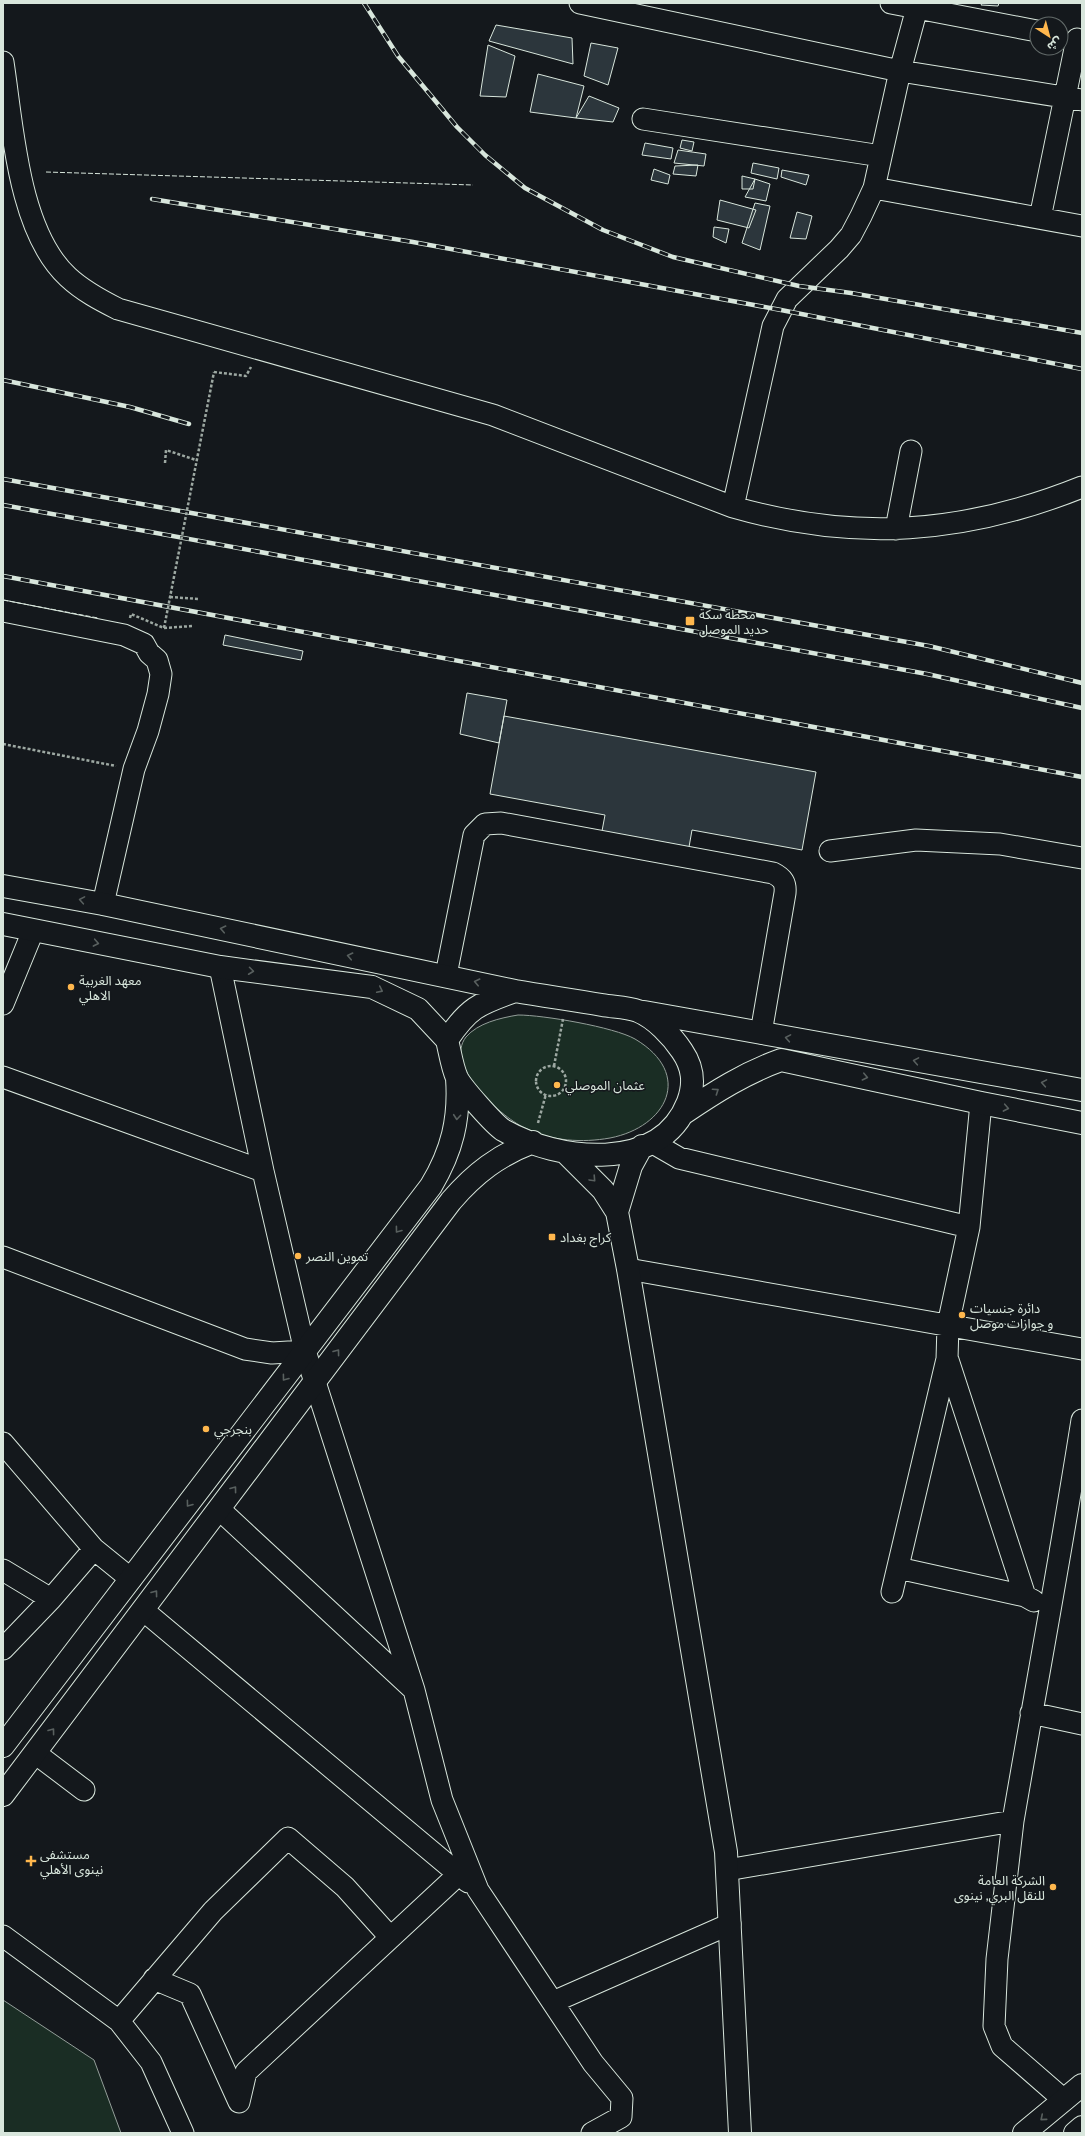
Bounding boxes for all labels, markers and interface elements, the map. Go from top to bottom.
north arrow [1029,16,1069,56]
text: ش [1045,34,1065,54]
place label: محطة سكة حديد الموصل [699,606,769,638]
marker: محطة سكة حديد الموصل [684,615,696,627]
one-way arrow [79,896,85,905]
one-way arrow [220,925,226,934]
one-way arrow [93,939,99,947]
one-way arrow [347,952,353,960]
one-way arrow [248,966,255,975]
place label: معهد الغربية الاهلي [79,972,142,1006]
one-way arrow [474,979,481,987]
marker: معهد الغربية الاهلي [66,982,76,992]
one-way arrow [375,985,383,993]
one-way arrow [784,1034,791,1043]
one-way arrow [912,1057,919,1065]
one-way arrow [861,1072,868,1081]
place label: عثمان الموصلي [565,1077,645,1096]
one-way arrow [1040,1079,1047,1088]
marker: عثمان الموصلي [552,1080,562,1090]
one-way arrow [712,1088,719,1096]
one-way arrow [1003,1103,1009,1112]
one-way arrow [453,1114,462,1120]
one-way arrow [588,1174,596,1182]
one-way arrow [395,1226,402,1233]
place label: كراج بغداد [560,1229,612,1248]
marker: كراج بغداد [547,1232,557,1242]
place label: تموين النصر [305,1248,368,1265]
marker: تموين النصر [293,1251,303,1261]
place label: دائرة جنسيات و جوازات موصل [970,1300,1053,1332]
marker: دائرة جنسيات و جوازات موصل [957,1310,967,1320]
one-way arrow [332,1350,339,1357]
one-way arrow [282,1374,289,1381]
place label: بنجرجي [214,1421,252,1440]
marker: بنجرجي [201,1424,211,1434]
one-way arrow [229,1487,236,1494]
one-way arrow [186,1499,193,1506]
one-way arrow [150,1591,157,1598]
one-way arrow [47,1728,54,1735]
place label: مستشفى نينوى الأهلي [40,1846,103,1880]
marker: مستشفى نينوى الأهلي [25,1855,37,1867]
place label: الشركة العامة للنقل البري, نينوى [954,1872,1045,1906]
marker: الشركة العامة للنقل البري, نينوى [1048,1882,1058,1892]
one-way arrow [1040,2113,1047,2120]

